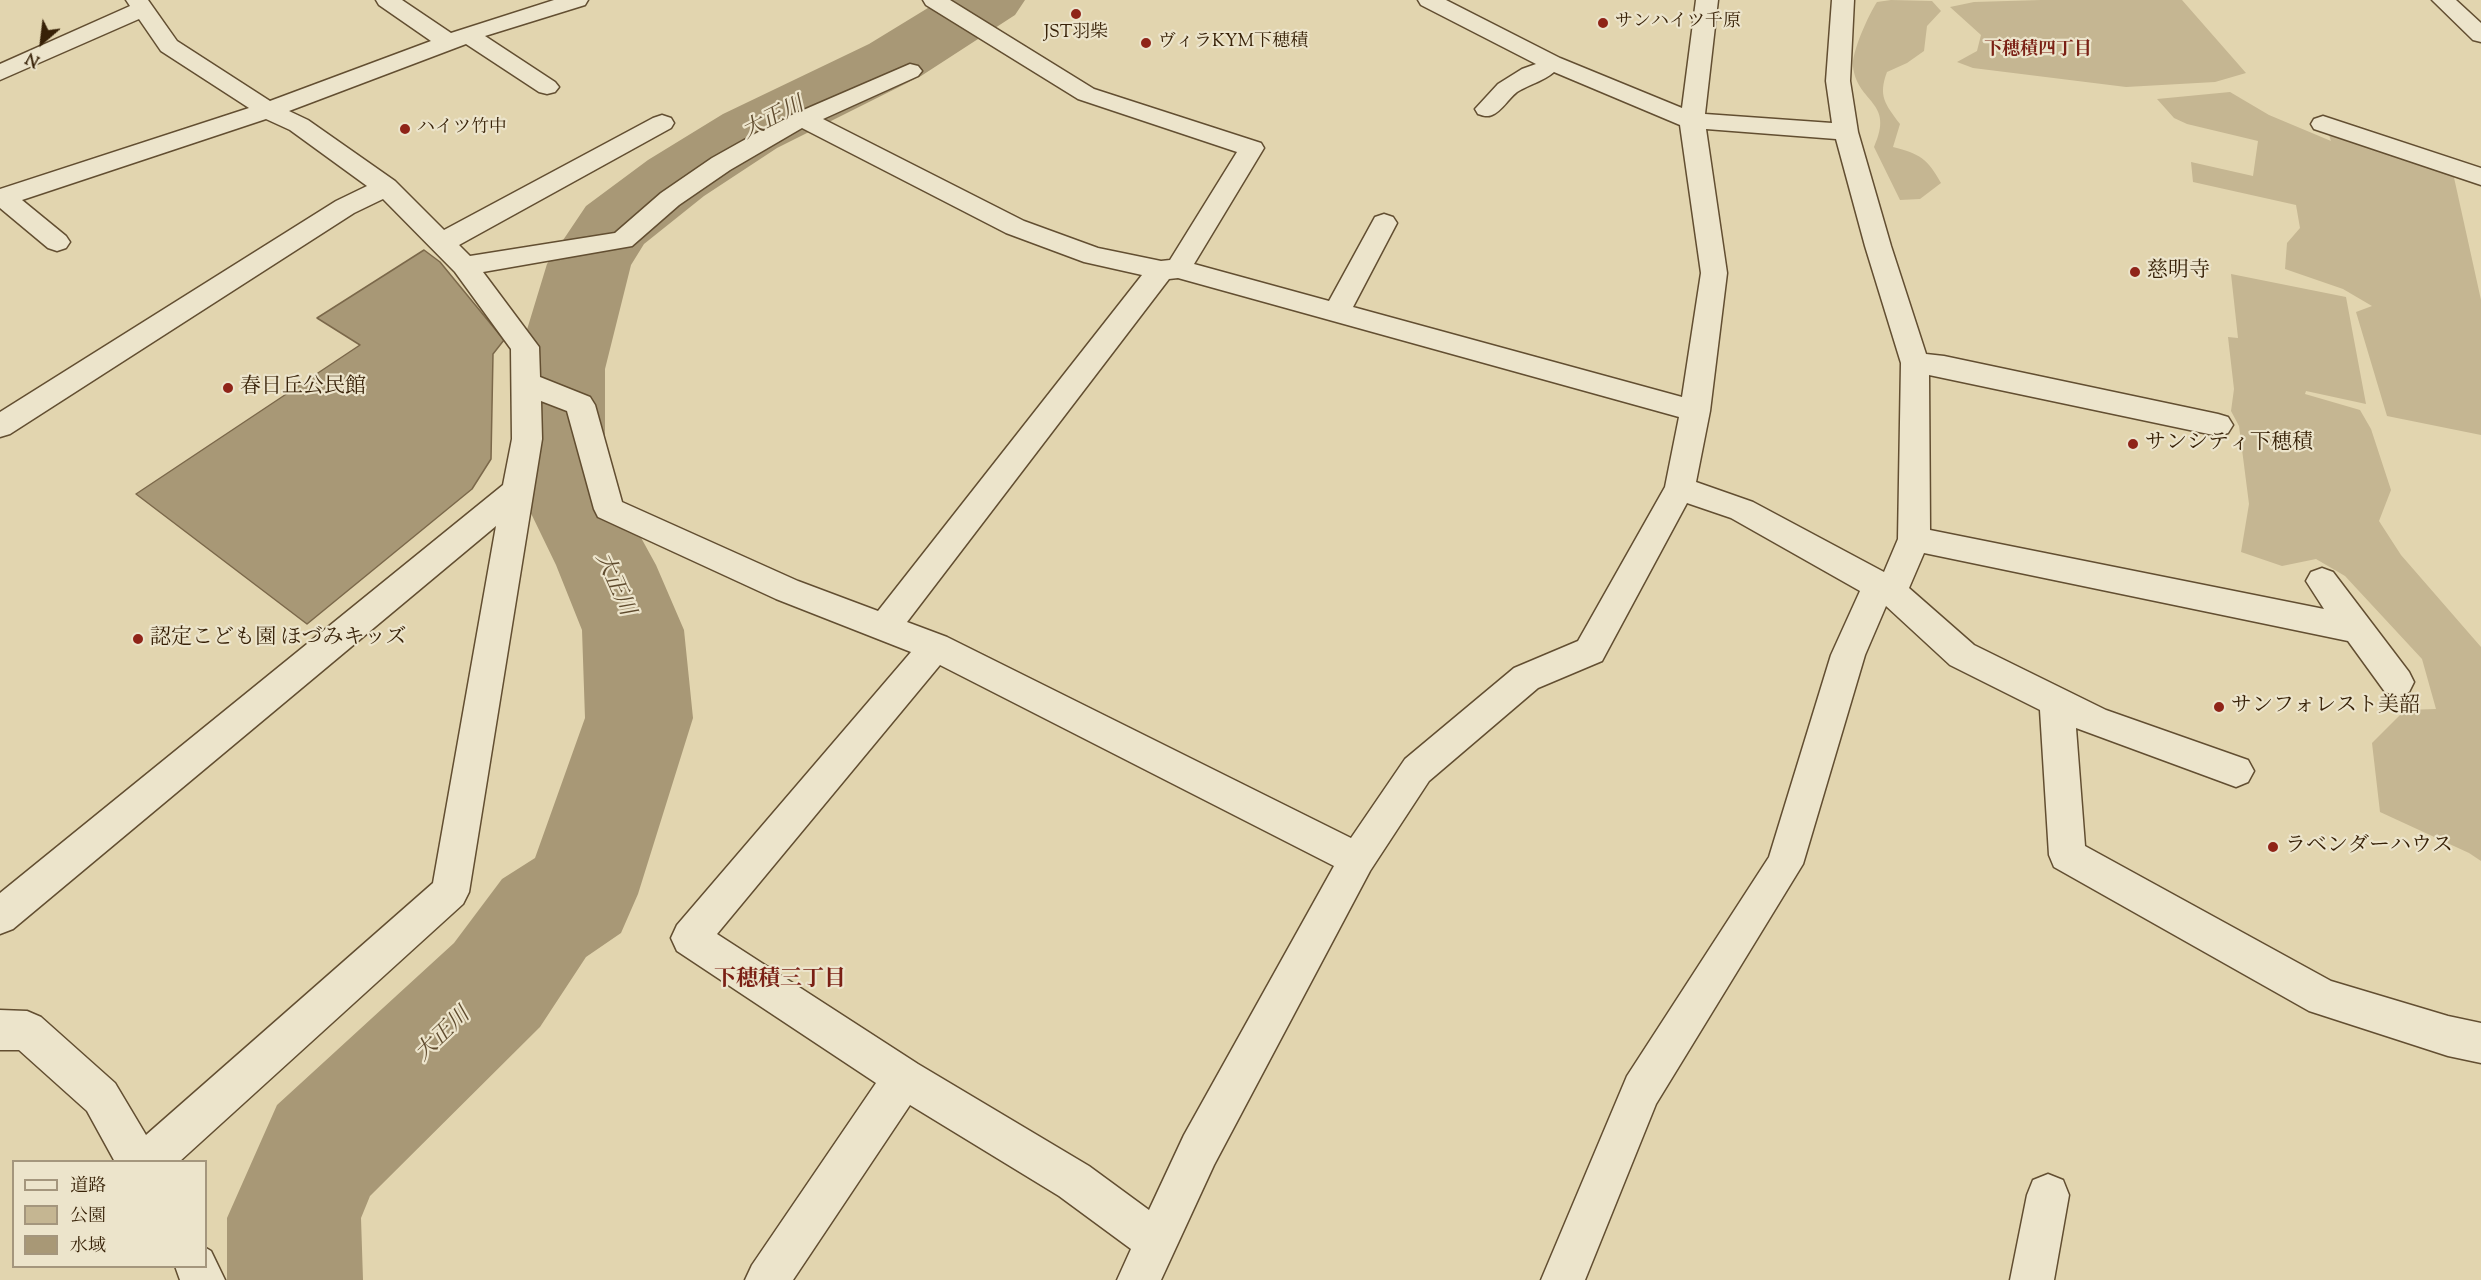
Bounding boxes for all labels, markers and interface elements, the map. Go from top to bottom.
marker: JST羽柴 [1069,7,1083,21]
north arrow [12,12,72,72]
place label: サンハイツ千原 [1615,12,1741,34]
marker: サンハイツ千原 [1596,16,1610,30]
place label: JST羽柴 [1044,23,1108,45]
place label: ヴィラKYM下穂積 [1158,32,1308,54]
marker: ヴィラKYM下穂積 [1139,36,1153,50]
district label: 下穂積四丁目 [1984,40,2092,62]
text: N [22,45,44,71]
water label: 大正川 [739,93,809,147]
place label: ハイツ竹中 [417,118,507,140]
marker: ハイツ竹中 [398,122,412,136]
place label: 慈明寺 [2147,259,2210,285]
marker: 慈明寺 [2128,265,2142,279]
place label: 春日丘公民館 [240,375,366,401]
marker: 春日丘公民館 [221,381,235,395]
place label: サンシティ下穂積 [2145,431,2313,457]
marker: サンシティ下穂積 [2126,437,2140,451]
water label: 大正川 [588,549,638,621]
place label: 認定こども園 ほづみキッズ [150,626,406,652]
marker: 認定こども園 ほづみキッズ [131,632,145,646]
place label: サンフォレスト美韶 [2231,694,2420,720]
marker: サンフォレスト美韶 [2212,700,2226,714]
place label: ラベンダーハウス [2285,834,2453,860]
marker: ラベンダーハウス [2266,840,2280,854]
district label: 下穂積三丁目 [714,968,846,994]
water label: 大正川 [411,1004,477,1068]
legend [12,1160,207,1268]
text: 道路 [70,1174,106,1200]
text: 公園 [70,1204,106,1230]
text: 水域 [70,1234,106,1260]

